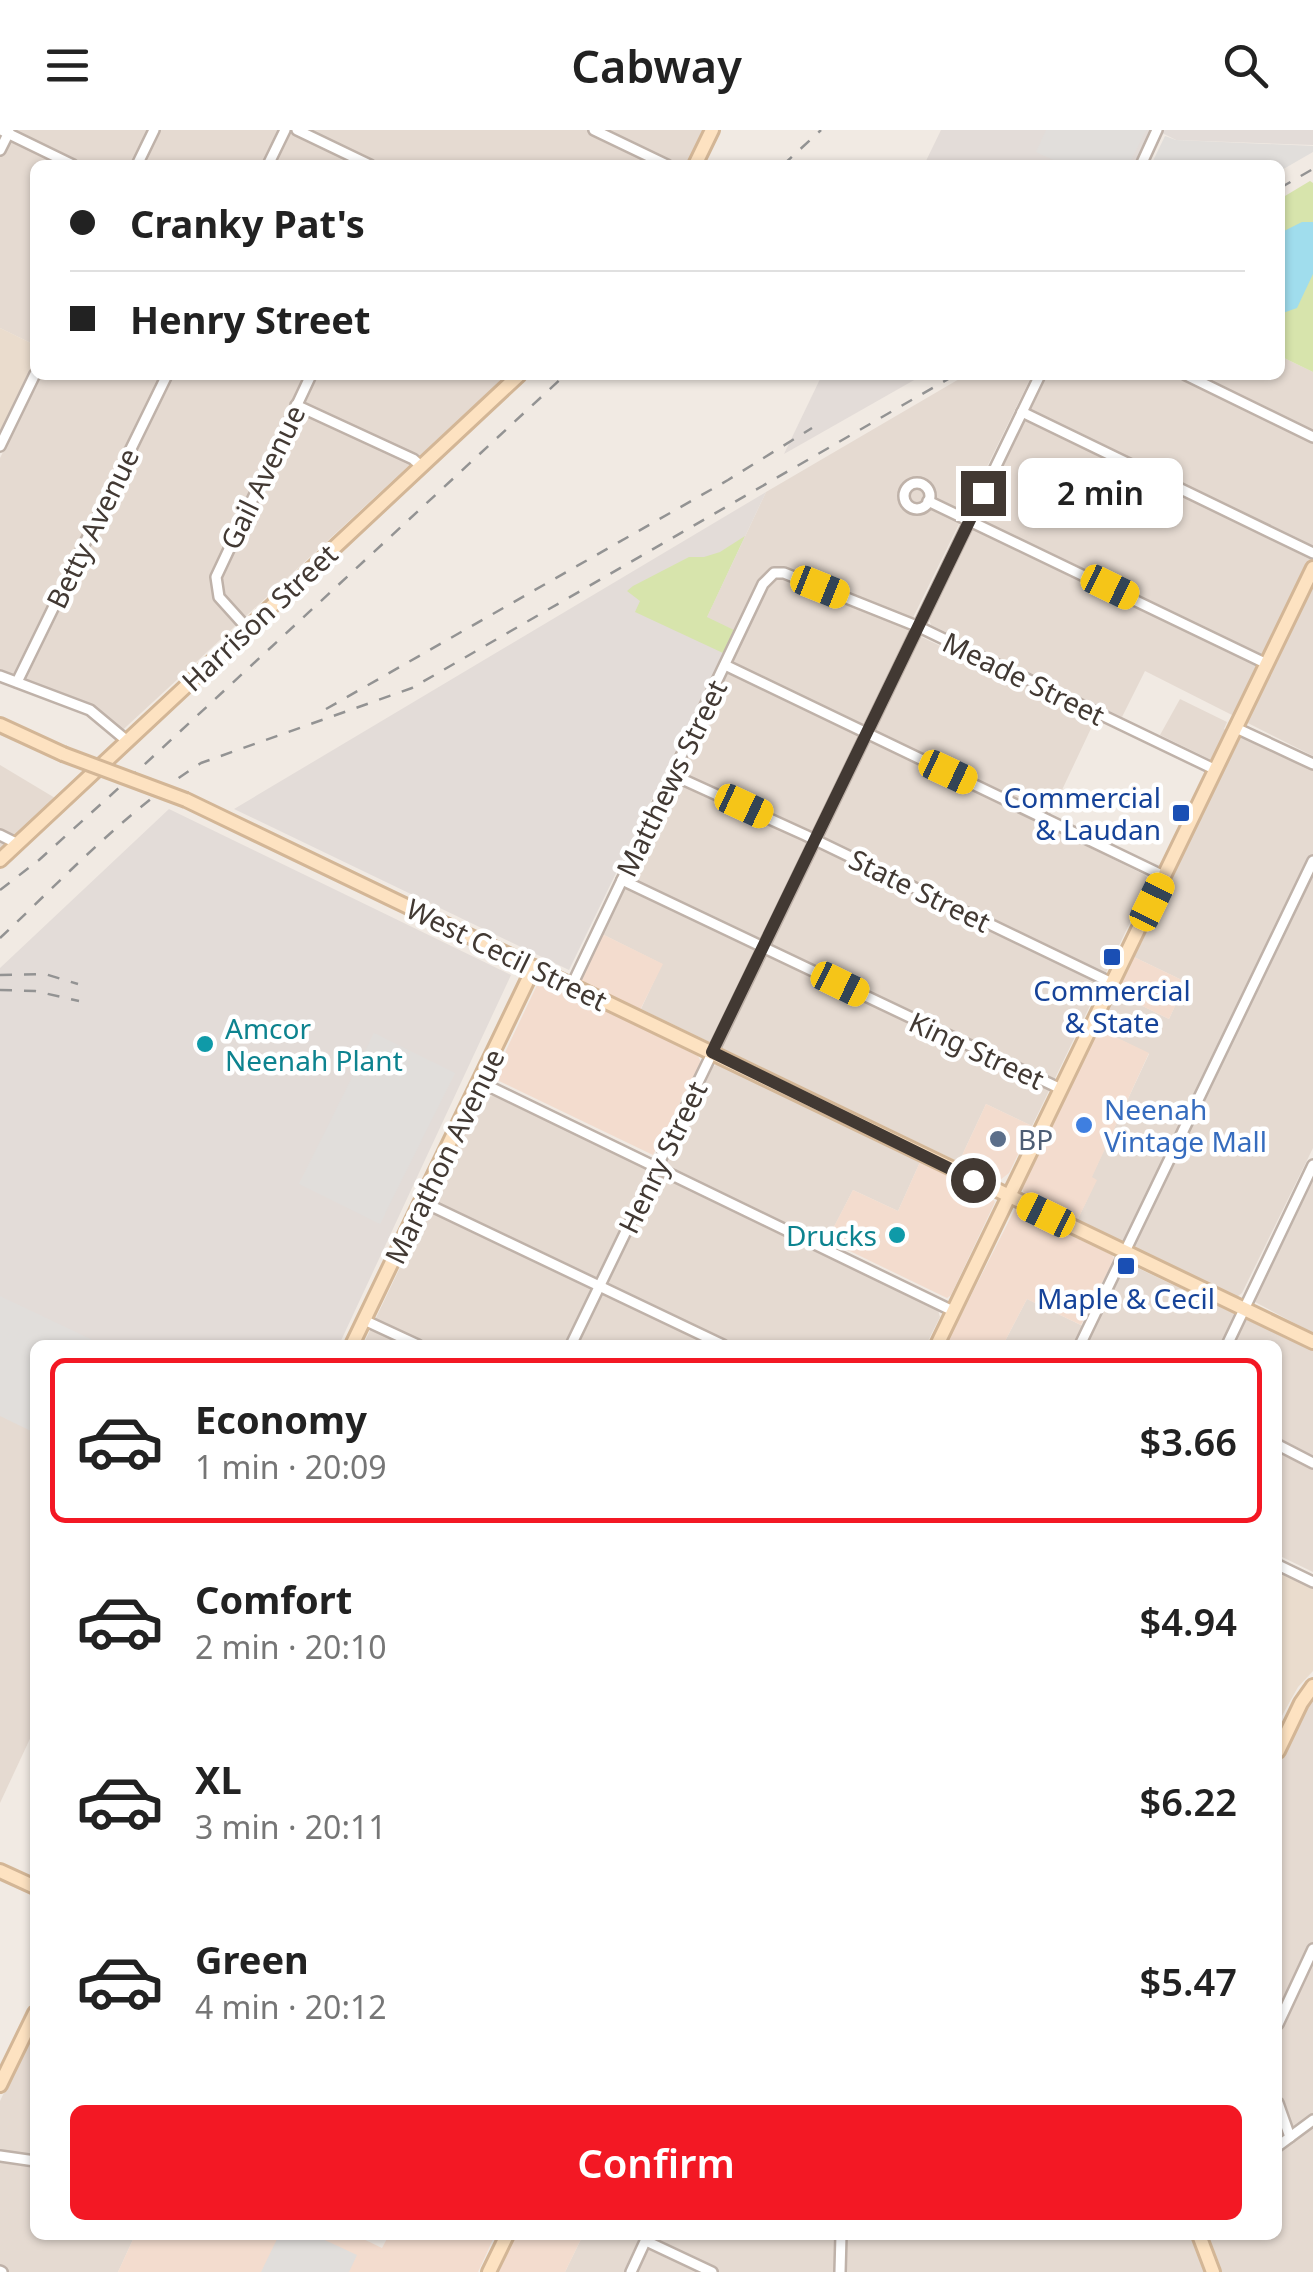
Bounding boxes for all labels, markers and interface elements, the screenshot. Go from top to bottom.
text: Cabway [571,35,742,96]
icon: menu [40,38,95,93]
icon: search [1218,38,1273,93]
text: Cranky Pat's [130,197,365,249]
text: Henry Street [130,293,371,345]
street label: Gail Avenue [211,399,313,555]
street label: Betty Avenue [37,441,147,615]
callout: 2 min [1018,458,1183,528]
route end [961,471,1006,516]
text: 2 min [1057,471,1144,514]
street label: Harrison Street [173,535,345,699]
car [1076,560,1144,614]
car [787,562,853,612]
street label: Meade Street [937,622,1111,734]
street label: Matthews Street [607,673,735,883]
car [914,746,982,798]
place label: Commercial & Laudan [1004,778,1161,848]
car [710,780,778,832]
marker: Commercial & Laudan [1170,802,1192,824]
street label: State Street [843,839,997,941]
car [1125,868,1179,936]
street label: West Cecil Street [400,889,614,1019]
marker: Commercial & State [1101,946,1123,968]
car [806,957,874,1011]
place label: Commercial & State [1033,971,1191,1041]
street label: King Street [903,1002,1051,1098]
place label: Amcor Neenah Plant [225,1009,403,1079]
marker: Amcor Neenah Plant [194,1033,216,1055]
street label: Marathon Avenue [375,1042,513,1270]
street label: Henry Street [609,1074,715,1240]
place label: Neenah Vintage Mall [1104,1090,1267,1160]
marker: Neenah Vintage Mall [1073,1114,1095,1136]
place label: BP [1018,1120,1053,1158]
marker: BP [987,1128,1009,1150]
route start [951,1158,996,1203]
car [1012,1188,1080,1242]
place label: Drucks [786,1216,877,1254]
marker: Drucks [886,1224,908,1246]
marker: Maple & Cecil [1115,1255,1137,1277]
place label: Maple & Cecil [1037,1279,1215,1317]
text: Economy [195,1393,367,1445]
icon: car [75,1396,165,1486]
text: $3.66 [1140,1415,1237,1467]
text: 1 min · 20:09 [195,1445,387,1488]
text: Comfort [195,1573,352,1625]
icon: car [75,1576,165,1666]
text: $4.94 [1140,1595,1237,1647]
text: 2 min · 20:10 [195,1625,387,1668]
text: XL [195,1753,242,1805]
icon: car [75,1756,165,1846]
text: $6.22 [1140,1775,1237,1827]
text: 3 min · 20:11 [195,1805,387,1848]
text: Green [195,1933,309,1985]
icon: car [75,1936,165,2026]
text: $5.47 [1140,1955,1237,2007]
text: 4 min · 20:12 [195,1985,387,2028]
button: Confirm [70,2105,1242,2220]

